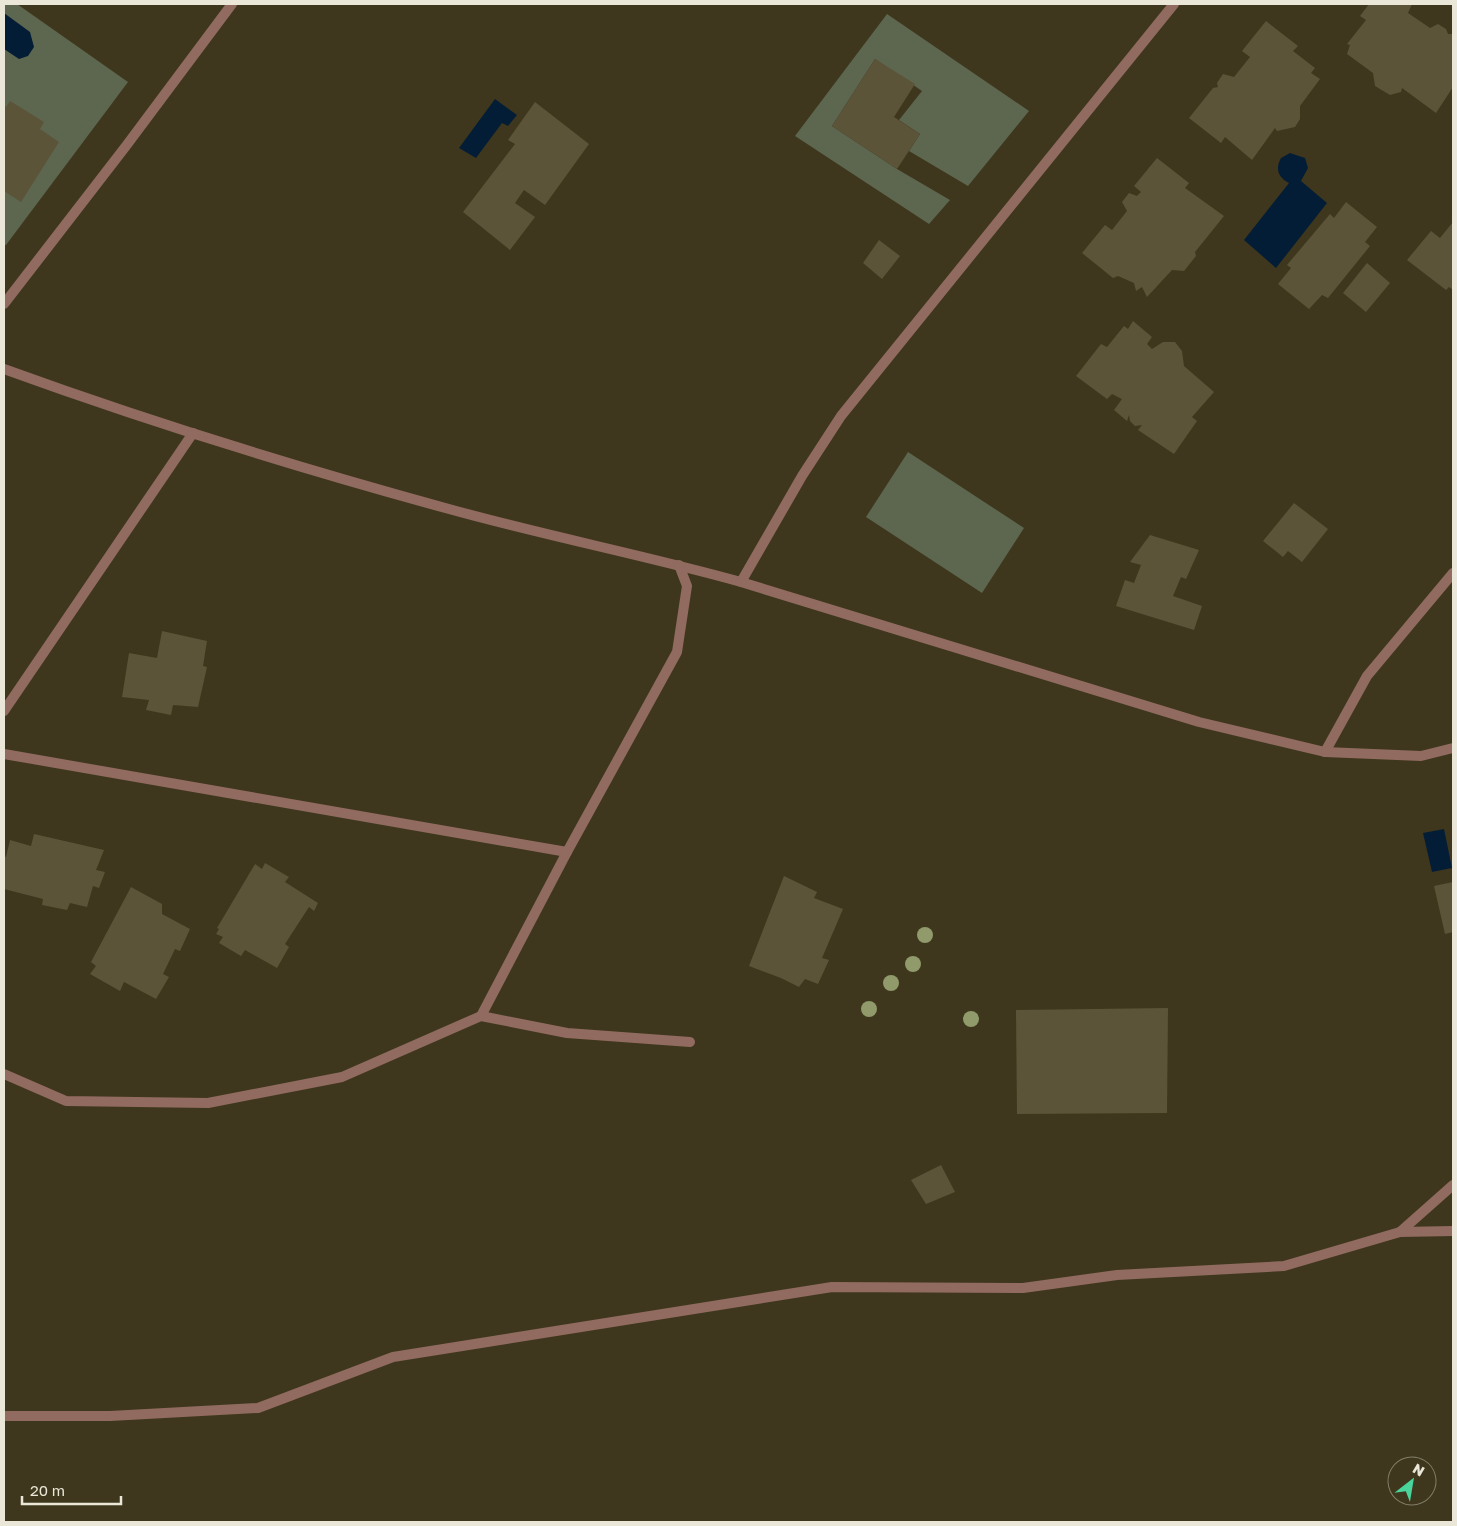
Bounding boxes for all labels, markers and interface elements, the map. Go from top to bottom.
north arrow [1387,1456,1437,1506]
text: N [1410,1459,1428,1479]
scale bar [22,1474,121,1506]
text: 20 m [30,1481,65,1499]

